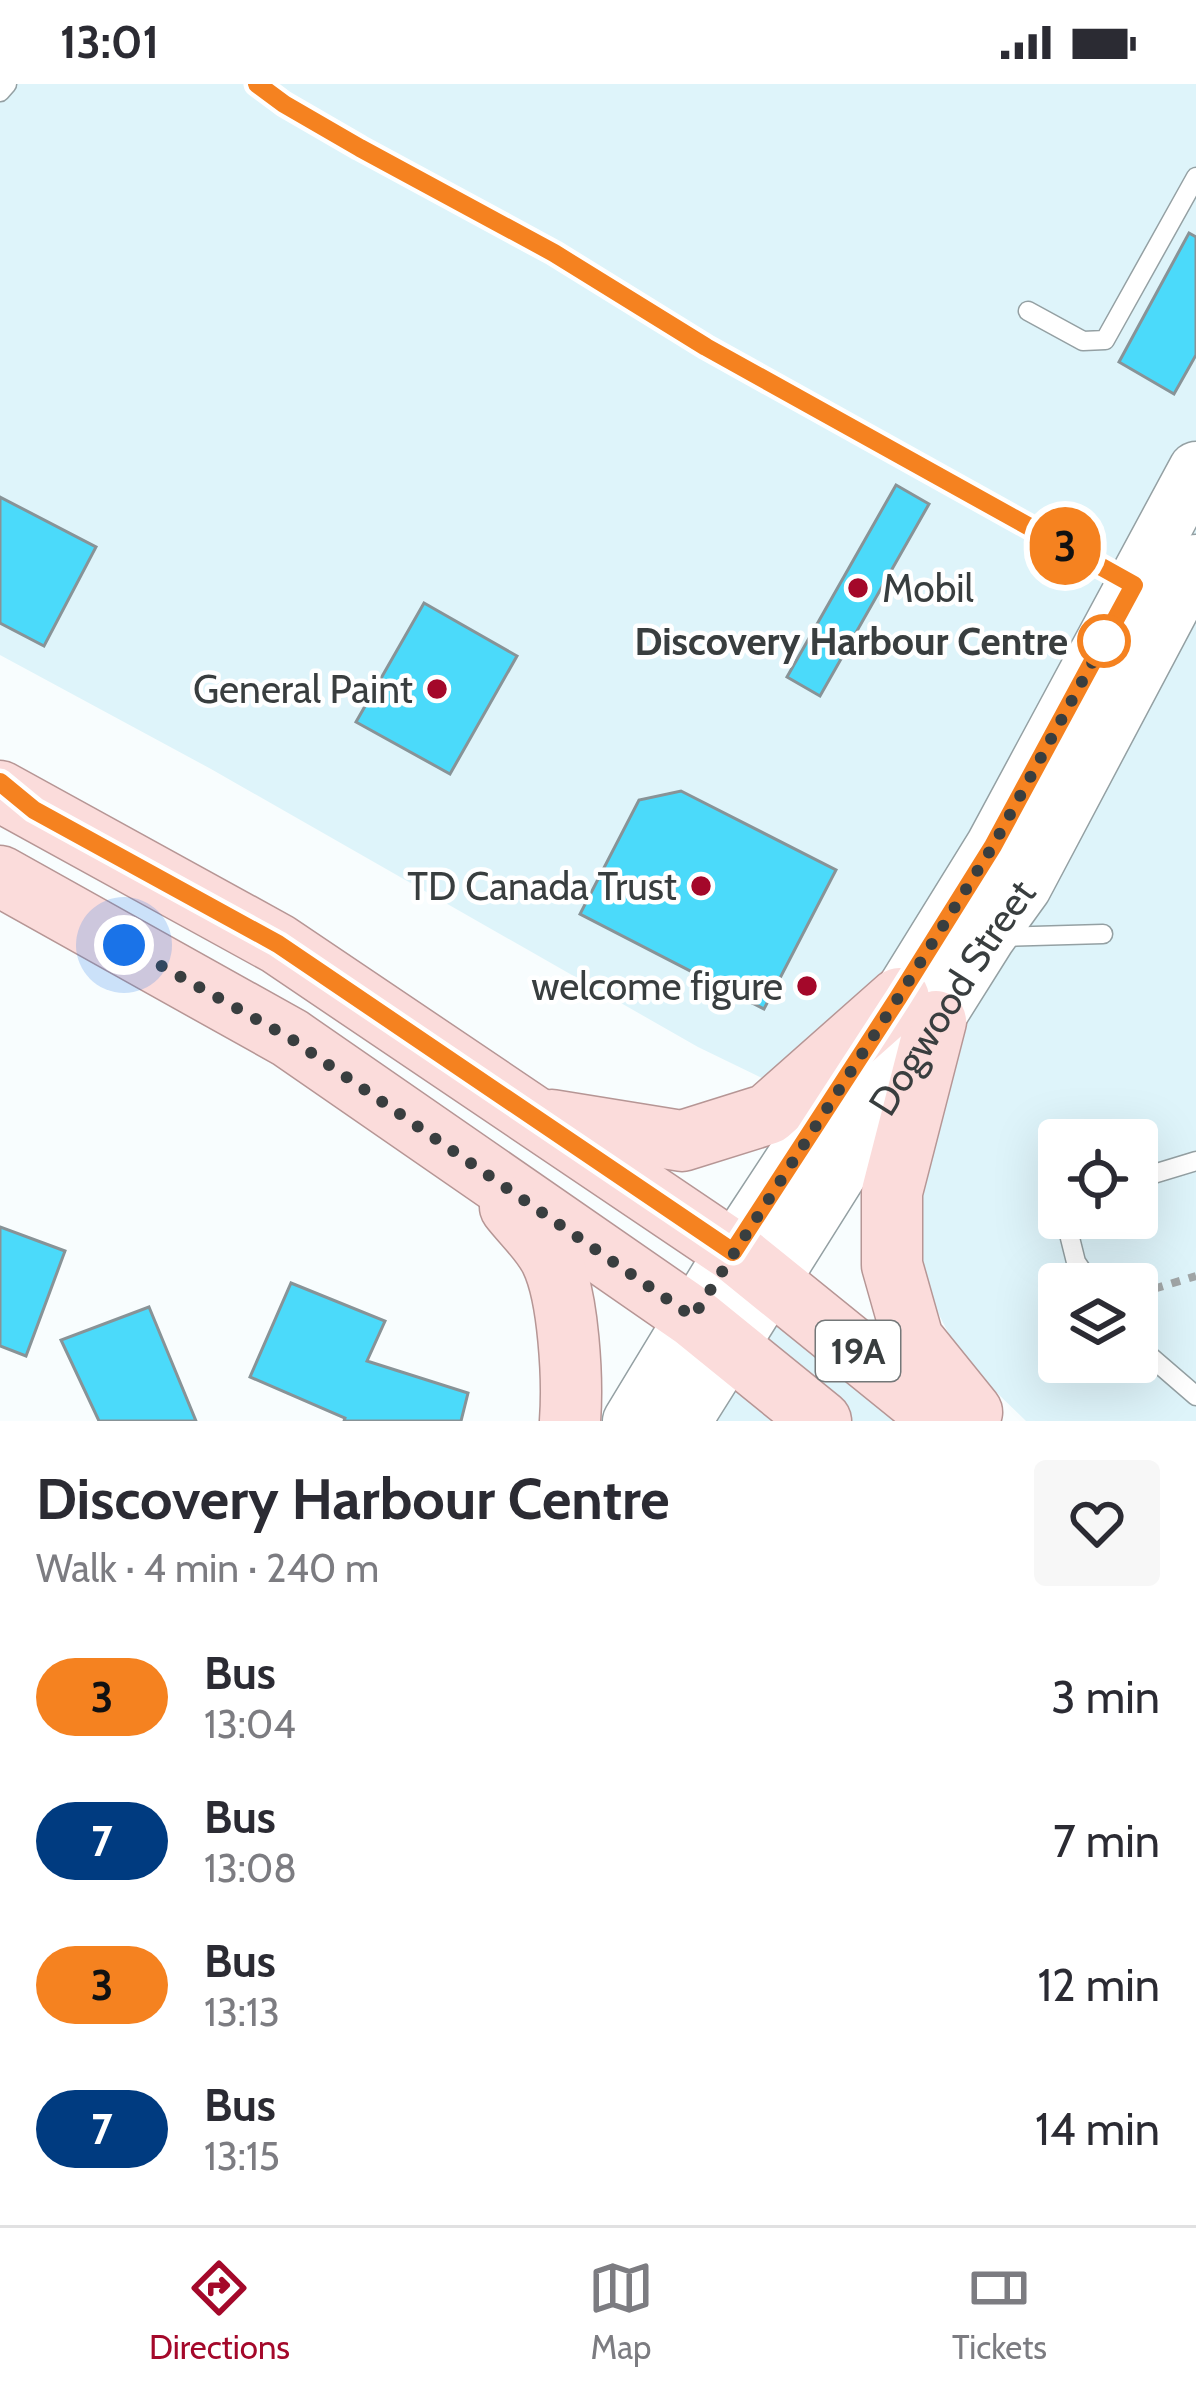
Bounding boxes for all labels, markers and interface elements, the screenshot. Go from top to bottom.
text: 13:01 [60,15,159,69]
line badge: 3 [1026,507,1104,585]
text: 3 [1054,520,1076,572]
place label: Mobil [882,564,974,612]
marker: Mobil [845,575,871,601]
marker: Discovery Harbour Centre [1079,616,1129,666]
place label: Discovery Harbour Centre [634,617,1068,665]
place label: General Paint [193,665,413,713]
marker: General Paint [424,676,450,702]
place label: TD Canada Trust [407,862,677,910]
street label: Dogwood Street [858,870,1045,1124]
marker: TD Canada Trust [688,873,714,899]
your location [94,915,154,975]
place label: welcome figure [531,962,783,1010]
marker: welcome figure [794,973,820,999]
map controls [1038,1119,1158,1383]
button: locate [1038,1119,1158,1239]
button: layers [1038,1263,1158,1383]
road number: 19A [816,1321,900,1381]
button: heart [1034,1460,1160,1586]
text: Discovery Harbour Centre [36,1464,670,1533]
text: Walk · 4 min · 240 m [36,1544,379,1592]
text: Bus [204,1646,276,1700]
text: 3 min [1051,1670,1160,1724]
text: 3 [91,1671,113,1723]
text: 13:04 [204,1700,296,1748]
text: Bus [204,1790,276,1844]
text: 7 min [1053,1814,1160,1868]
text: 7 [91,1815,113,1867]
text: 13:08 [204,1844,297,1892]
text: Bus [204,1934,276,1988]
text: 12 min [1037,1958,1160,2012]
text: 3 [91,1959,113,2011]
text: 13:13 [204,1988,280,2036]
text: Bus [204,2078,276,2132]
text: 14 min [1035,2102,1160,2156]
text: 7 [91,2103,113,2155]
text: 13:15 [204,2132,280,2180]
tab: Directions [149,2255,290,2367]
tab: Map [588,2255,654,2367]
tab: Tickets [952,2255,1047,2367]

